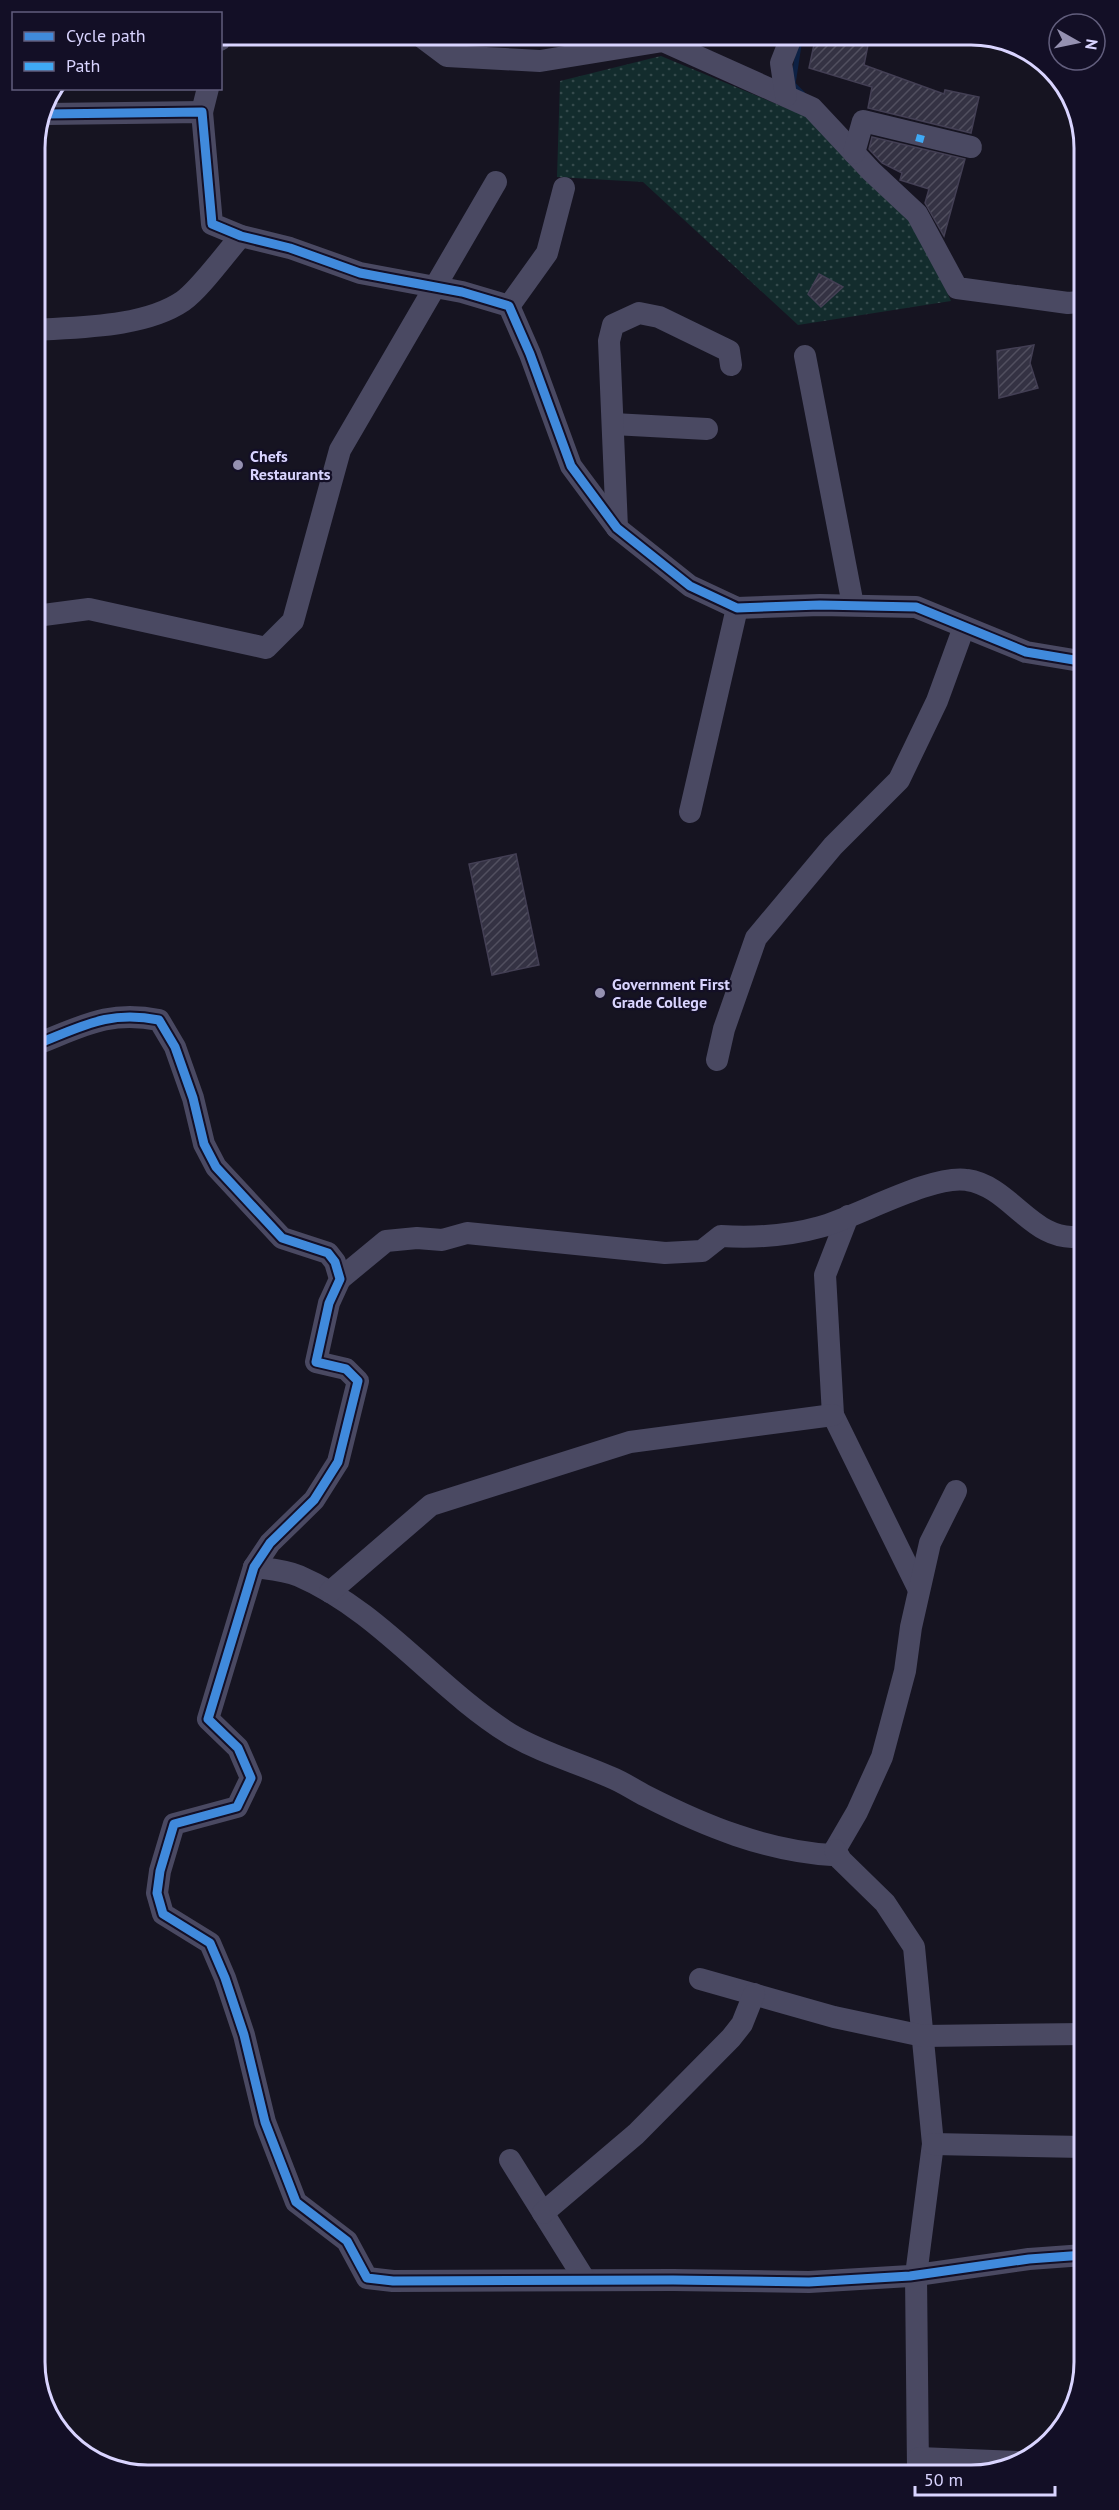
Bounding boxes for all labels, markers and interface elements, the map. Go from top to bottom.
legend [12,12,222,90]
north arrow [1047,12,1107,72]
text: Cycle path [66,24,146,47]
text: N [1081,38,1103,51]
text: Path [66,54,100,77]
place label: Chefs Restaurants [250,446,331,484]
marker: Chefs Restaurants [231,458,245,472]
place label: Government First Grade College [612,974,730,1012]
marker: Government First Grade College [593,986,607,1000]
scale bar [915,2459,1054,2497]
text: 50 m [924,2468,963,2491]

